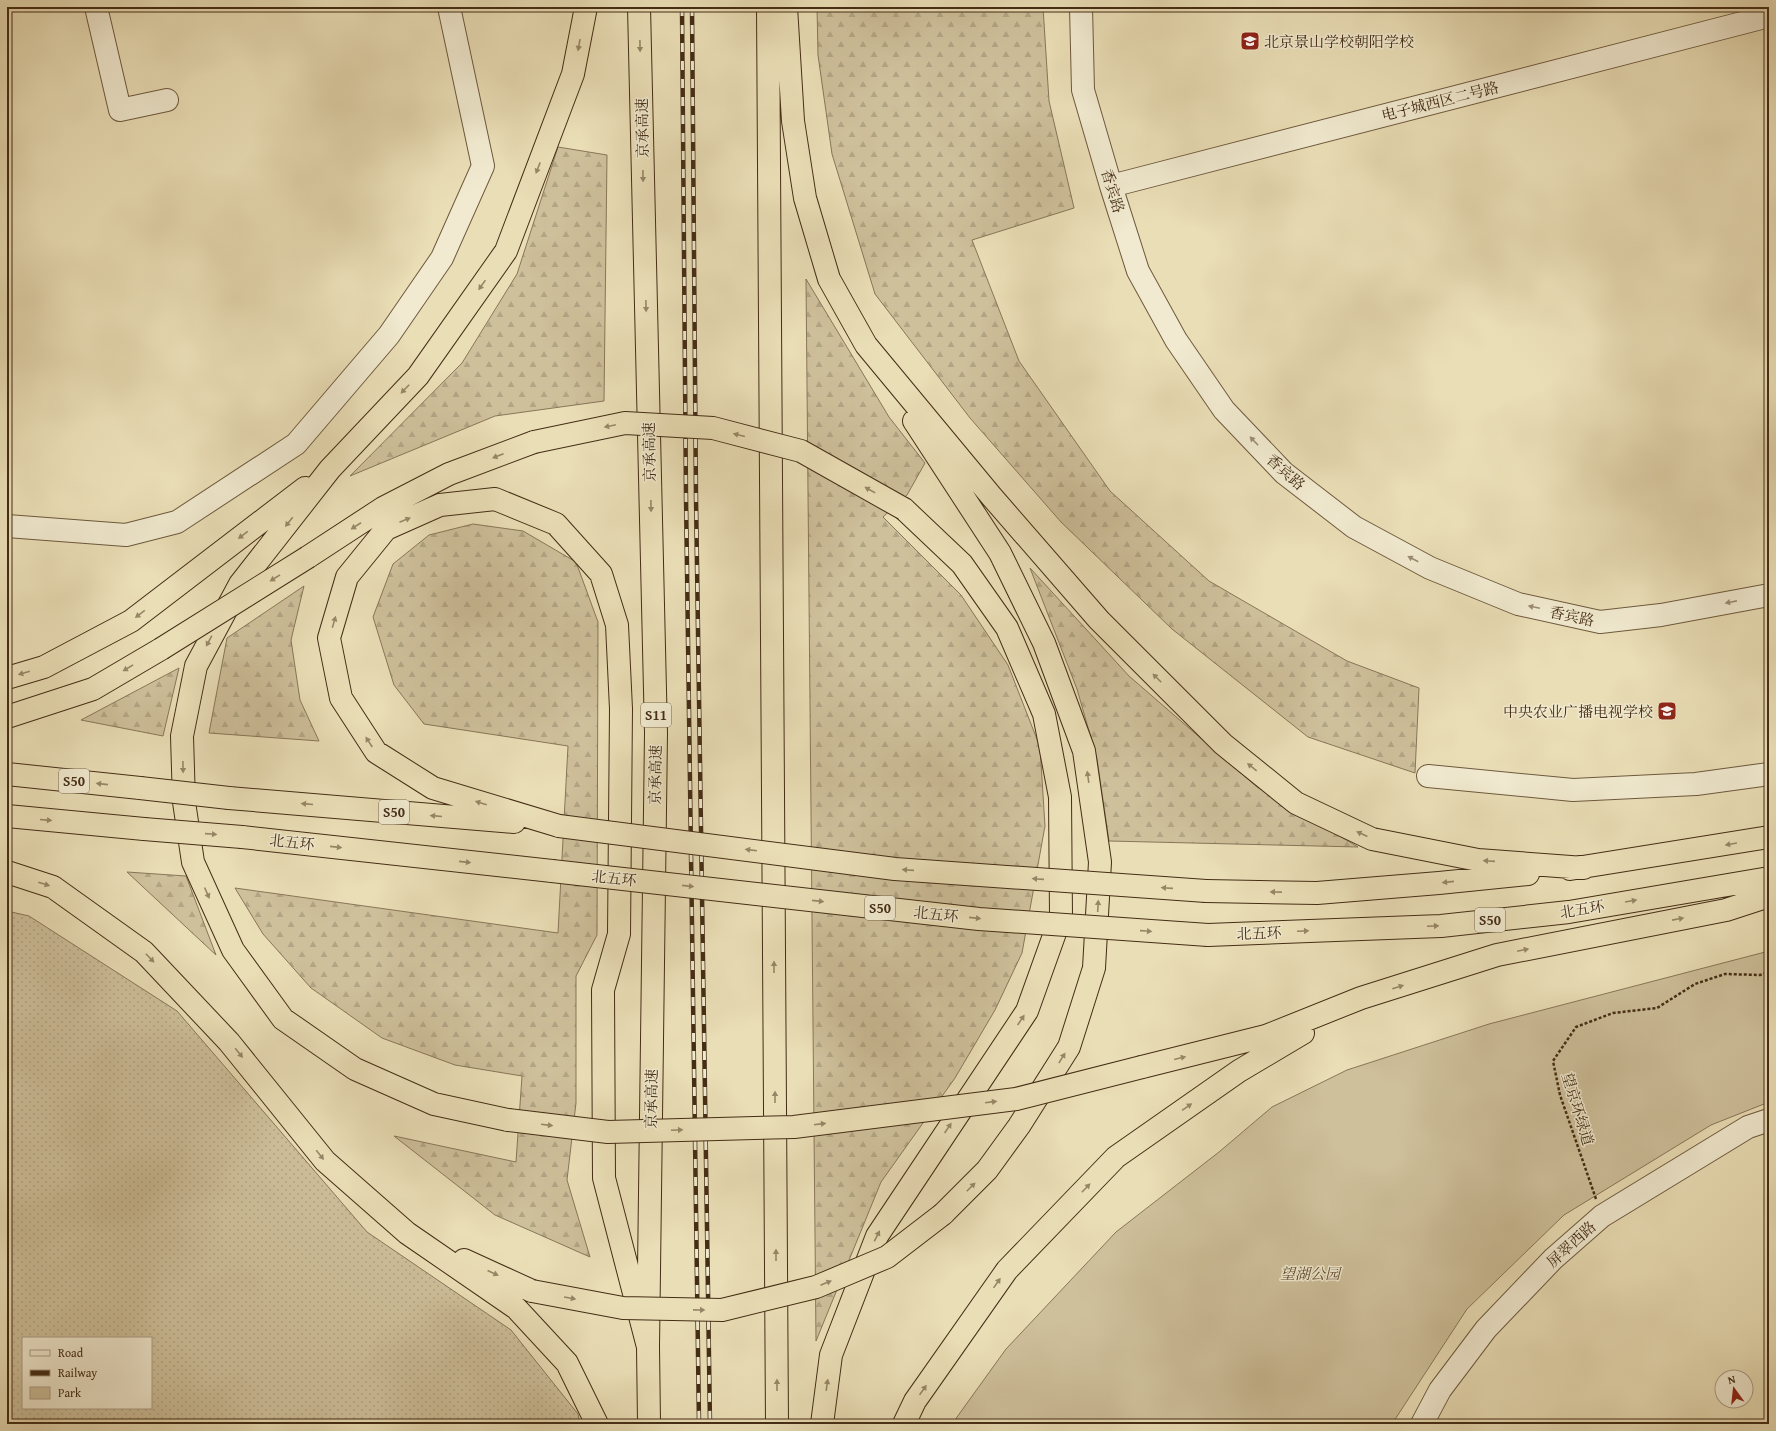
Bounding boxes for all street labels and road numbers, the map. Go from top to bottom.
street label: 电子城西区二号路 [1379,76,1501,126]
street label: 京承高速 [631,98,653,158]
street label: 香宾路 [1096,166,1130,216]
street label: 京承高速 [638,422,660,482]
street label: 香宾路 [1262,449,1310,495]
street label: 香宾路 [1548,601,1596,631]
road number: S11 [641,703,671,727]
street label: 京承高速 [644,745,666,805]
road number: S50 [59,769,89,793]
road number: S50 [379,800,409,824]
street label: 北五环 [269,829,315,855]
street label: 北五环 [591,865,637,891]
street label: 北五环 [1558,895,1606,923]
road number: S50 [865,896,895,920]
street label: 北五环 [913,901,959,927]
road number: S50 [1475,908,1505,932]
street label: 北五环 [1236,922,1282,944]
street label: 京承高速 [640,1069,662,1129]
street label: 望京环绿道 [1557,1070,1599,1148]
street label: 屏翠西路 [1542,1216,1600,1272]

